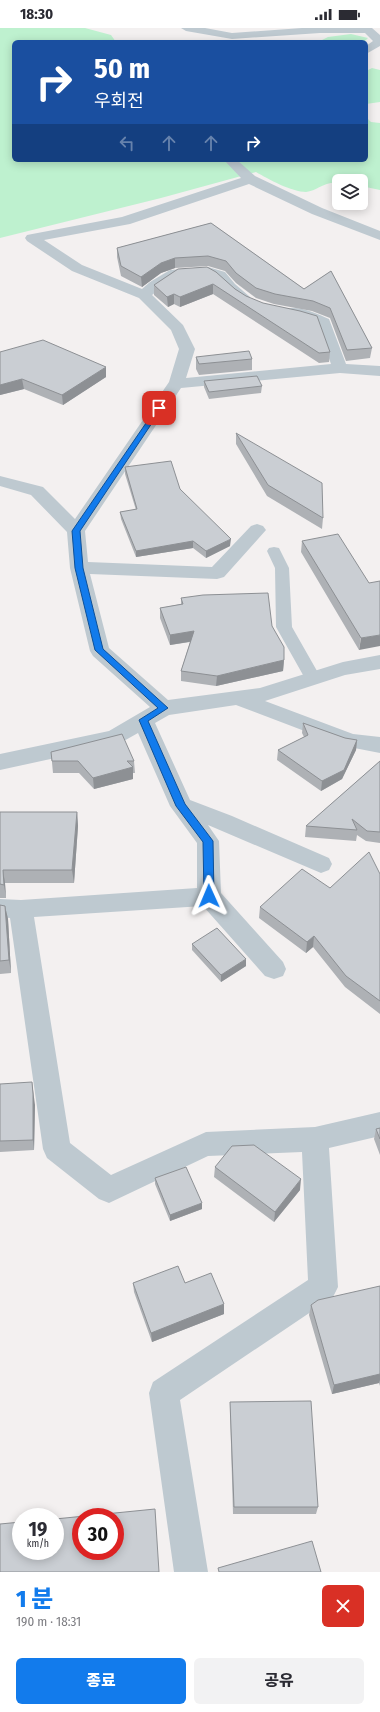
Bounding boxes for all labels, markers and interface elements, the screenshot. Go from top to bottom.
text: 18:30 [20,5,53,23]
text: 50 m [94,52,150,85]
icon: right [28,56,80,108]
text: 우회전 [94,90,144,112]
icon: left [116,132,138,154]
icon: ahead [158,132,180,154]
icon: ahead [200,132,222,154]
icon: right [242,132,264,154]
map controls [332,174,368,210]
button: layers [332,174,368,210]
pin [142,391,176,425]
icon: arrive [148,397,170,419]
position arrow [188,875,230,917]
speed limit sign: 30 [72,1508,124,1560]
text: 19 [29,1517,47,1541]
text: km/h [27,1538,49,1550]
text: 1 분 [16,1585,53,1613]
button: close [322,1585,364,1627]
text: 190 m · 18:31 [16,1614,81,1629]
button: 종료 [16,1658,186,1704]
button: 공유 [194,1658,364,1704]

